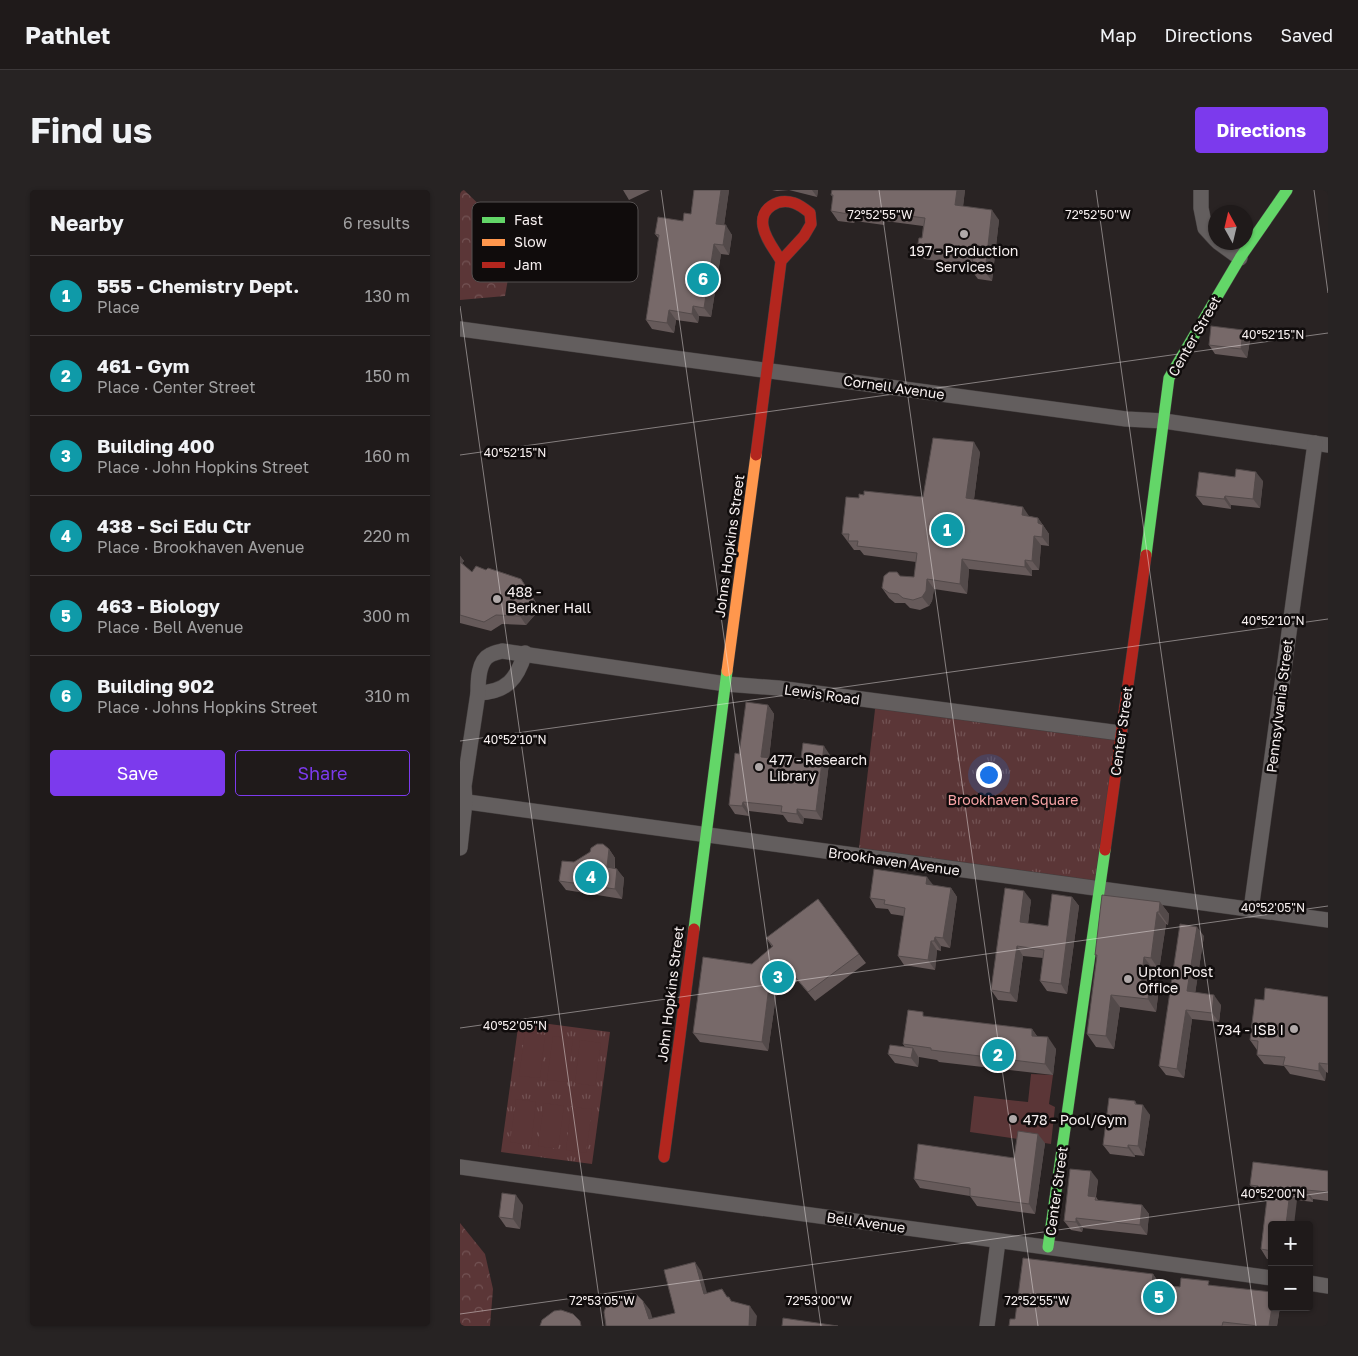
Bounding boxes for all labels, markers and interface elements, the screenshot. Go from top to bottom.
text: Pathlet [25,20,110,49]
text: Map [1100,24,1136,46]
text: Directions [1164,24,1252,46]
text: Saved [1280,24,1333,46]
button: Directions [1195,107,1328,153]
text: Find us [30,109,152,151]
legend [472,202,638,282]
north arrow [1208,205,1253,250]
text: 72°52'55"W [848,207,913,222]
text: 72°52'50"W [1065,207,1131,222]
text: Nearby [50,210,124,236]
text: Fast [514,211,543,228]
text: 6 results [343,213,410,233]
marker: 197 - Production Services [958,228,970,240]
text: Slow [514,233,547,250]
place label: 197 - Production Services [910,242,1018,275]
text: Jam [514,256,542,273]
pin: 6 [687,260,719,298]
text: 555 - Chemistry Dept. [97,274,299,297]
text: 1 [62,286,70,306]
text: 130 m [365,286,410,306]
street label: Center Street [1164,293,1224,379]
text: Place [97,297,140,317]
text: 40°52'15"N [1242,327,1304,342]
text: 461 - Gym [97,354,189,377]
text: 2 [61,366,71,386]
text: 150 m [365,366,410,386]
street label: Cornell Avenue [842,371,946,403]
text: Place · Center Street [97,377,256,397]
text: Building 400 [97,434,215,457]
text: 40°52'15"N [484,445,546,460]
text: 3 [61,446,71,466]
text: 160 m [364,446,410,466]
text: Place · John Hopkins Street [97,457,309,477]
street label: Johns Hopkins Street [711,473,747,619]
pin: 1 [931,511,963,549]
text: 438 - Sci Edu Ctr [97,514,251,537]
text: 4 [61,526,71,546]
text: 220 m [363,526,410,546]
text: Place · Brookhaven Avenue [97,537,304,557]
place label: 488 - Berkner Hall [507,583,591,616]
marker: 488 - Berkner Hall [491,593,503,605]
text: 463 - Biology [97,594,220,617]
text: 5 [61,606,71,626]
text: 300 m [363,606,410,626]
text: 40°52'10"N [1241,613,1305,628]
text: Place · Bell Avenue [97,617,243,637]
street label: Pennsylvania Street [1262,638,1296,774]
text: Building 902 [97,674,214,697]
street label: Lewis Road [783,680,861,708]
street label: Center Street [1106,685,1136,777]
text: 6 [61,686,71,706]
text: 310 m [365,686,410,706]
text: Place · Johns Hopkins Street [97,697,318,717]
text: 40°52'10"N [483,732,547,747]
button: Save [50,750,225,796]
button: Share [235,750,410,796]
place label: 477 - Research Library [769,751,867,784]
marker: 477 - Research Library [753,761,765,773]
your location [976,762,1002,788]
park label: Brookhaven Square [948,791,1078,808]
street label: Brookhaven Avenue [827,843,961,879]
pin: 4 [575,858,607,896]
text: 40°52'05"N [1241,900,1305,915]
street label: John Hopkins Street [653,925,687,1063]
pin: 3 [762,958,794,996]
place label: Upton Post Office [1138,963,1213,996]
marker: Upton Post Office [1122,973,1134,985]
text: 40°52'05"N [483,1018,547,1033]
place label: 734 - ISB I [1217,1021,1284,1038]
marker: 734 - ISB I [1288,1023,1300,1035]
pin: 2 [982,1036,1014,1074]
place label: 478 - Pool/Gym [1023,1111,1127,1128]
marker: 478 - Pool/Gym [1007,1113,1019,1125]
street label: Center Street [1041,1145,1071,1237]
text: 40°52'00"N [1241,1186,1305,1201]
street label: Bell Avenue [826,1208,906,1236]
map controls [1268,1221,1313,1311]
button: + [1268,1221,1313,1266]
button: − [1268,1266,1313,1311]
pin: 5 [1143,1278,1175,1316]
text: 72°53'05"W [569,1293,635,1308]
text: 72°53'00"W [786,1293,852,1308]
text: 72°52'55"W [1005,1293,1070,1308]

